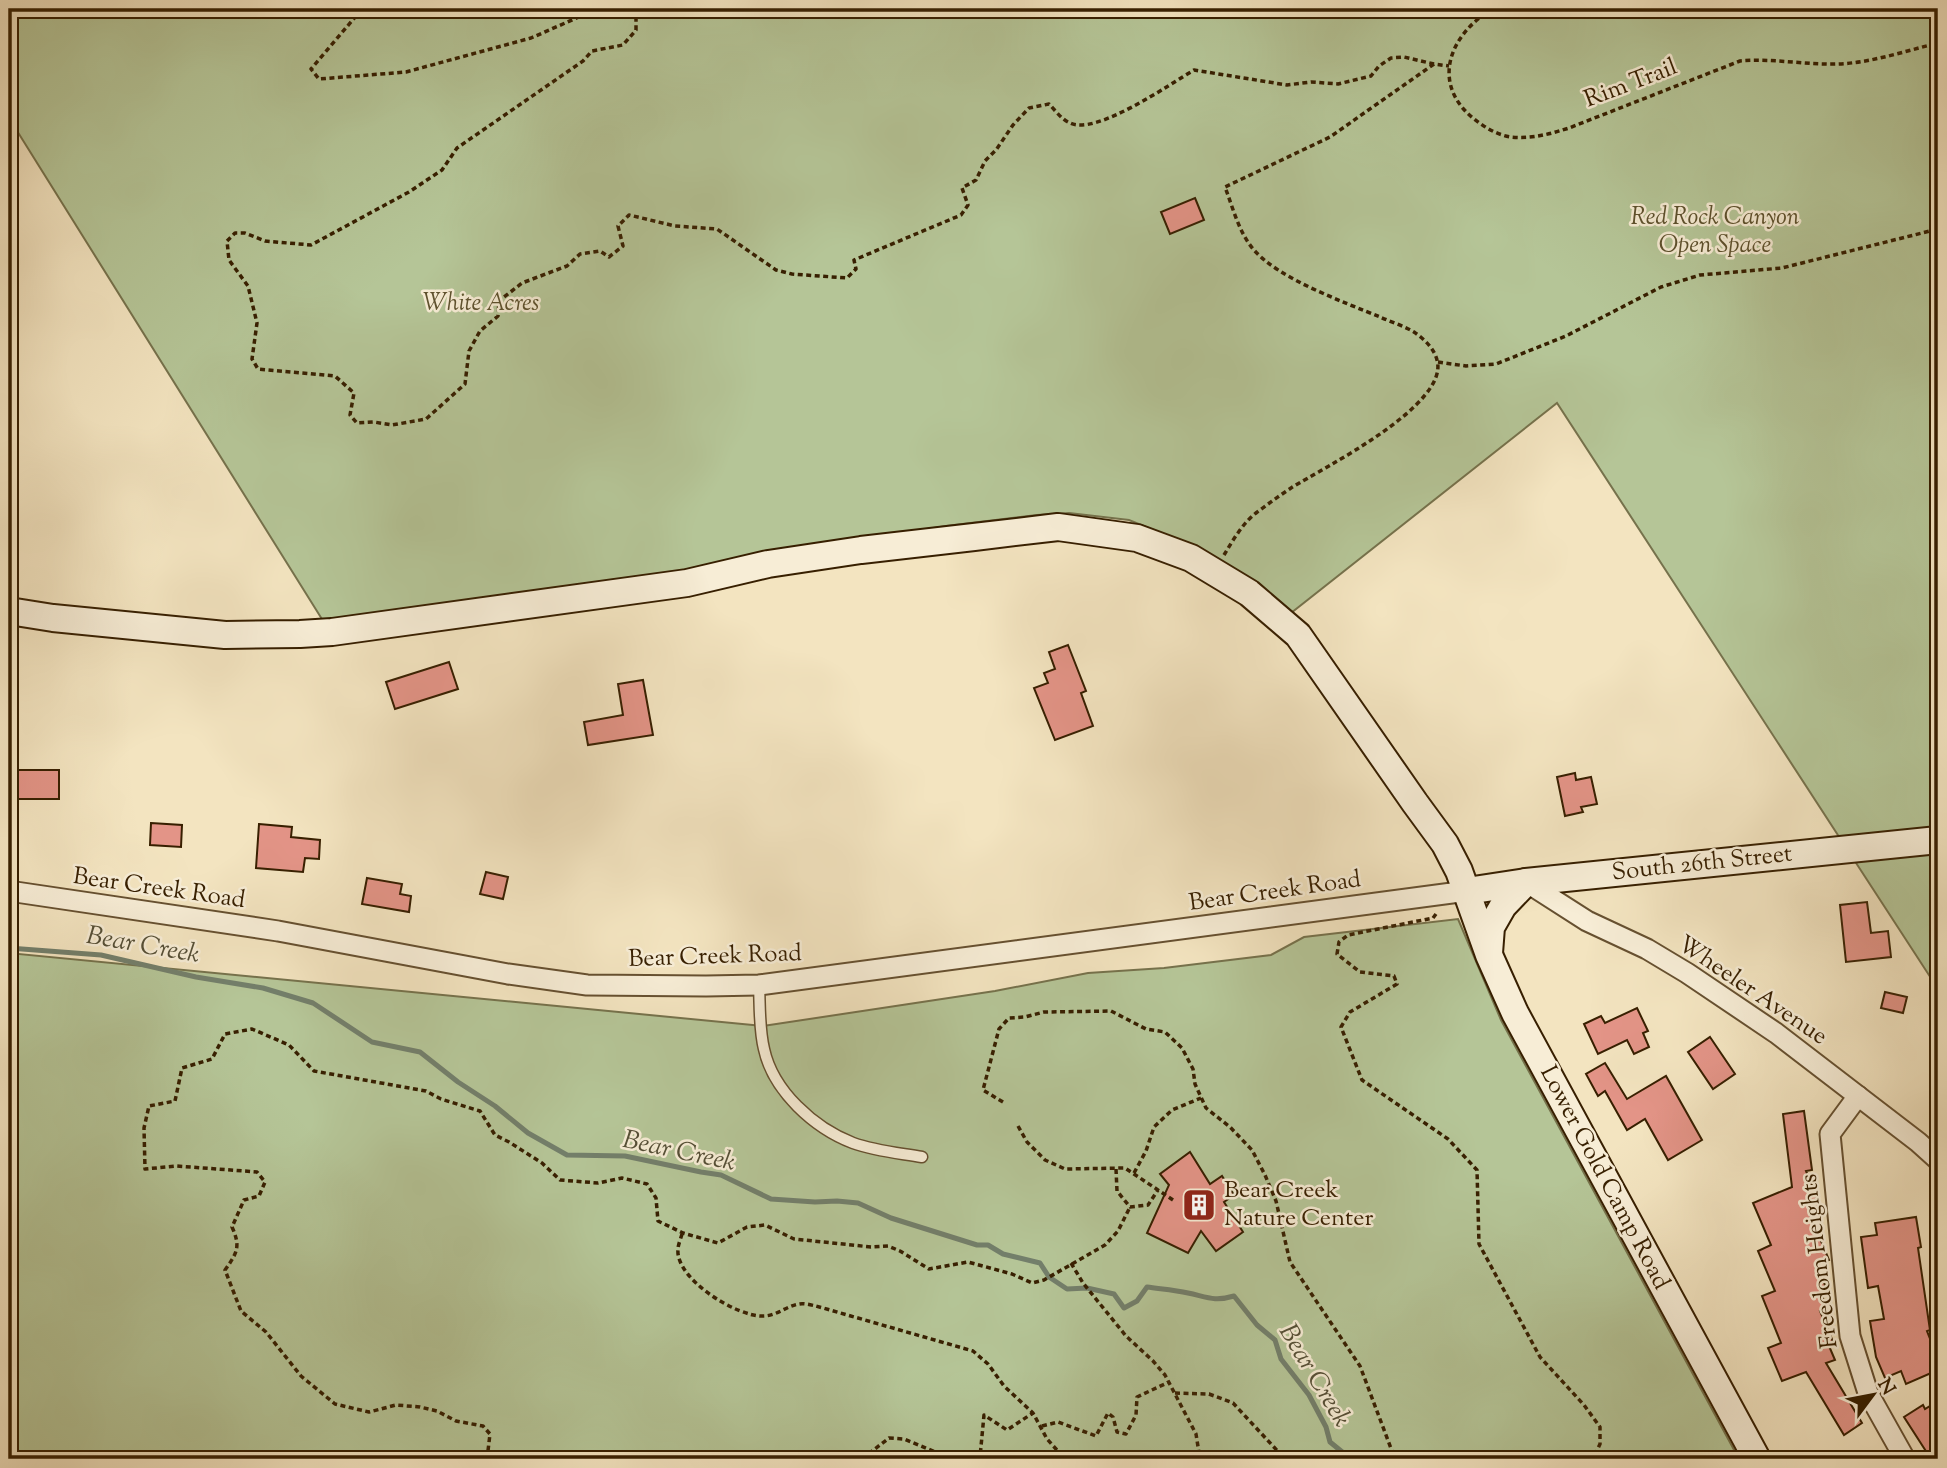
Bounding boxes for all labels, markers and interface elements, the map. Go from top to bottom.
street label: Rim Trail [1579,51,1683,117]
park label: Red Rock Canyon Open Space [1631,201,1800,263]
park label: White Acres [423,287,539,321]
street label: South 26th Street [1610,838,1794,890]
street label: Bear Creek Road [71,860,248,918]
street label: Bear Creek Road [1187,863,1364,921]
water label: Bear Creek [84,918,203,974]
street label: Wheeler Avenue [1670,928,1834,1054]
street label: Bear Creek Road [628,937,803,977]
street label: Lower Gold Camp Road [1530,1060,1678,1296]
water label: Bear Creek [619,1122,739,1182]
street label: Freedom Heights [1792,1172,1848,1350]
place label: Bear Creek Nature Center [1224,1174,1373,1236]
building icon: Bear Creek Nature Center [1180,1186,1218,1224]
water label: Bear Creek [1269,1317,1359,1435]
north arrow [1839,1360,1909,1430]
text: N [1870,1374,1901,1401]

